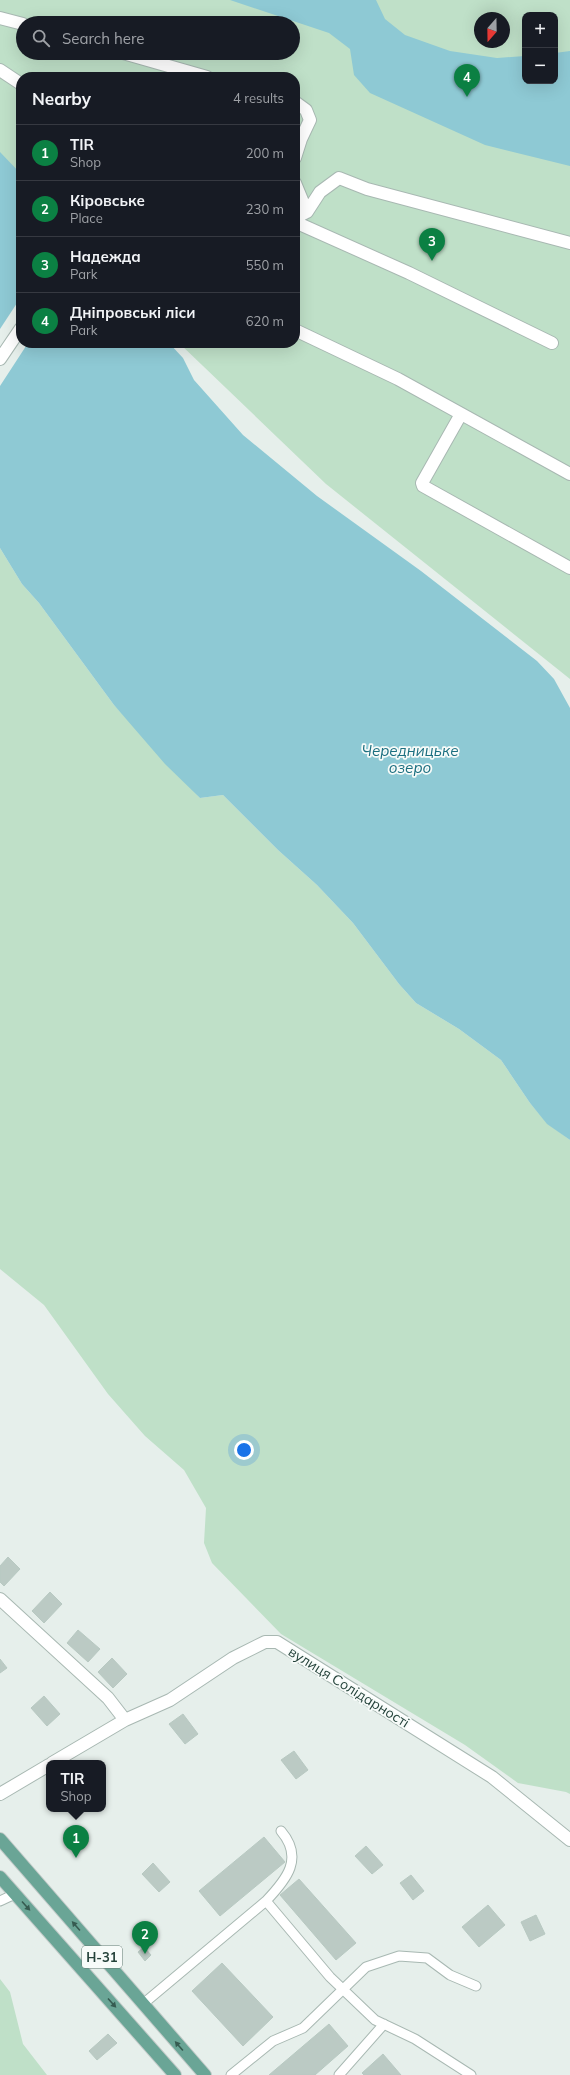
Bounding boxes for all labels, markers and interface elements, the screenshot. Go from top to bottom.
north arrow [474,12,510,48]
map controls [522,12,558,84]
button: + [522,12,558,48]
search box [16,16,300,60]
icon: search [30,27,52,49]
text: Search here [62,29,144,48]
button: − [522,48,558,84]
pin: 4 [454,64,480,97]
text: Nearby [32,88,91,109]
text: 4 results [233,90,284,106]
text: TIR [70,135,94,154]
text: 1 [41,145,49,161]
text: 200 m [246,145,284,161]
text: Shop [70,154,101,170]
text: Кіровське [70,191,145,210]
text: 2 [41,201,49,217]
text: 230 m [246,201,284,217]
text: Place [70,210,103,226]
pin: 3 [419,228,445,261]
text: Надежда [70,247,141,266]
text: 3 [41,257,49,273]
text: 550 m [246,257,284,273]
text: Park [70,266,97,282]
text: Дніпровські ліси [70,303,196,322]
text: 4 [41,313,49,329]
text: 620 m [246,313,284,329]
text: Park [70,322,97,338]
water label: Чередницьке озеро [362,741,458,777]
your location [234,1440,254,1460]
street label: вулиця Солідарності [285,1642,413,1732]
popup [46,1760,106,1812]
text: TIR [61,1769,85,1788]
text: Shop [61,1788,91,1804]
pin: 1 [63,1825,89,1858]
one-way arrow [21,1902,30,1911]
one-way arrow [71,1921,80,1932]
pin: 2 [132,1921,158,1954]
road number: Н-31 [82,1946,122,1968]
one-way arrow [108,1998,117,2009]
one-way arrow [175,2040,184,2051]

